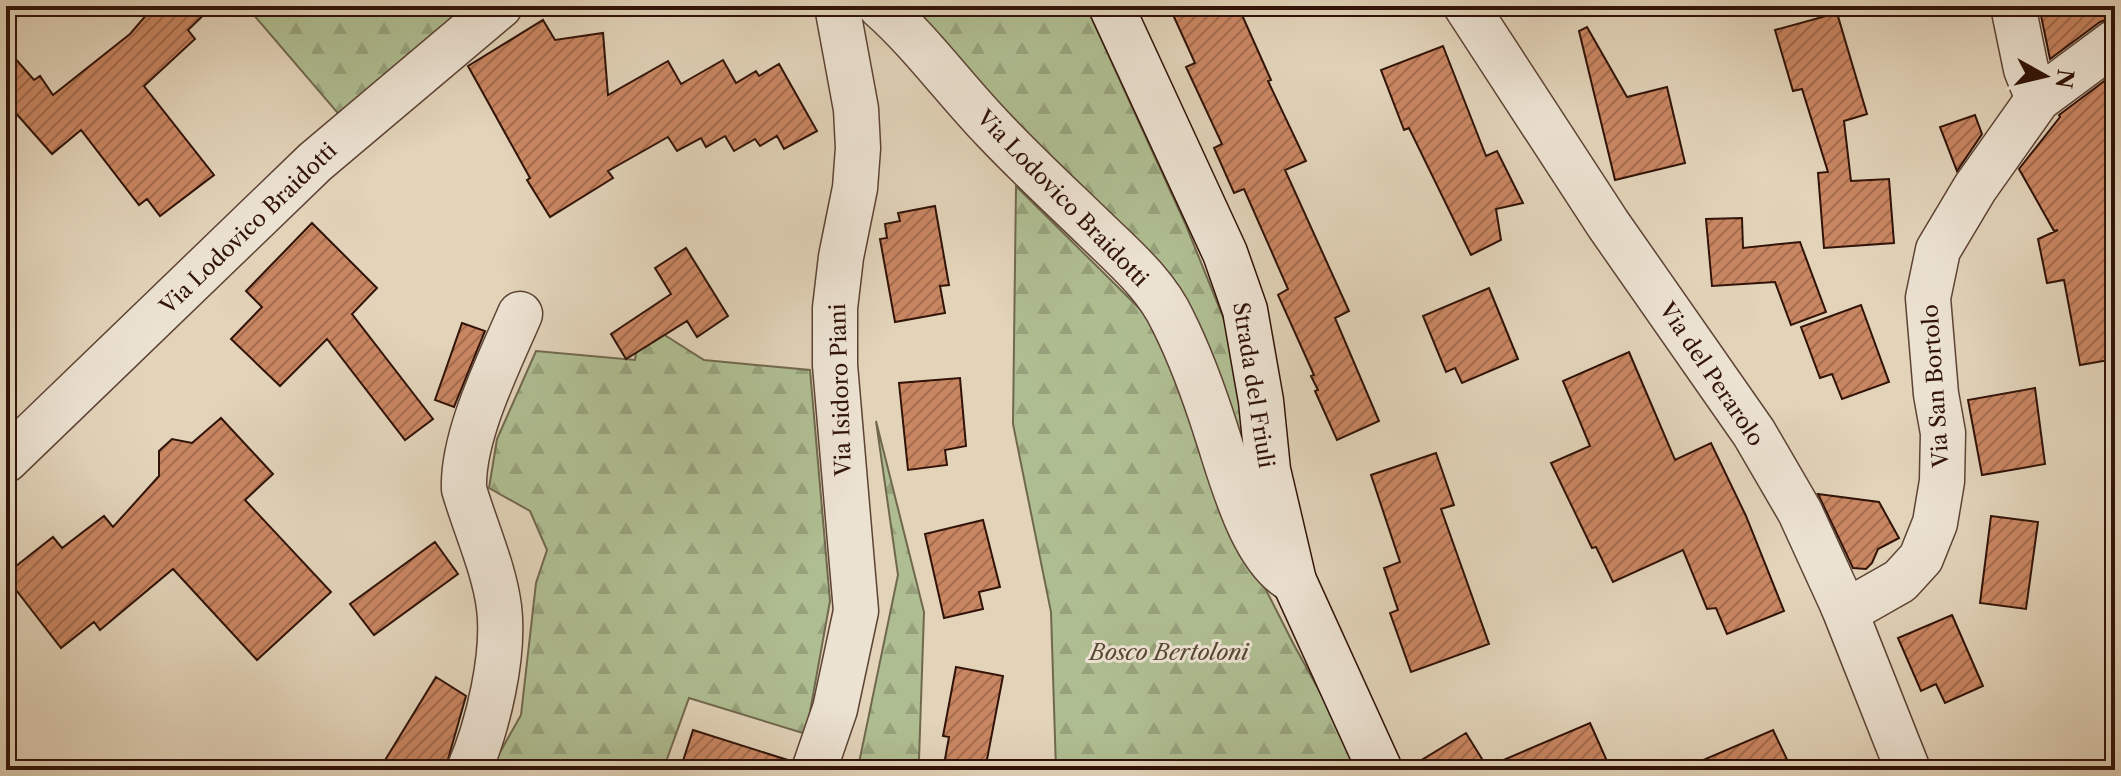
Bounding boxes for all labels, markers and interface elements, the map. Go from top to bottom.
north arrow [2005,36,2085,116]
text: N [2050,67,2079,90]
street label: Via Lodovico Braidotti [971,104,1154,293]
street label: Via Lodovico Braidotti [154,137,343,320]
street label: Via del Perarolo [1653,297,1770,451]
street label: Strada del Friuli [1227,300,1280,470]
street label: Via Isidoro Piani [824,303,857,478]
street label: Via San Bortolo [1916,303,1955,469]
park label: Bosco Bertoloni [1088,639,1250,666]

